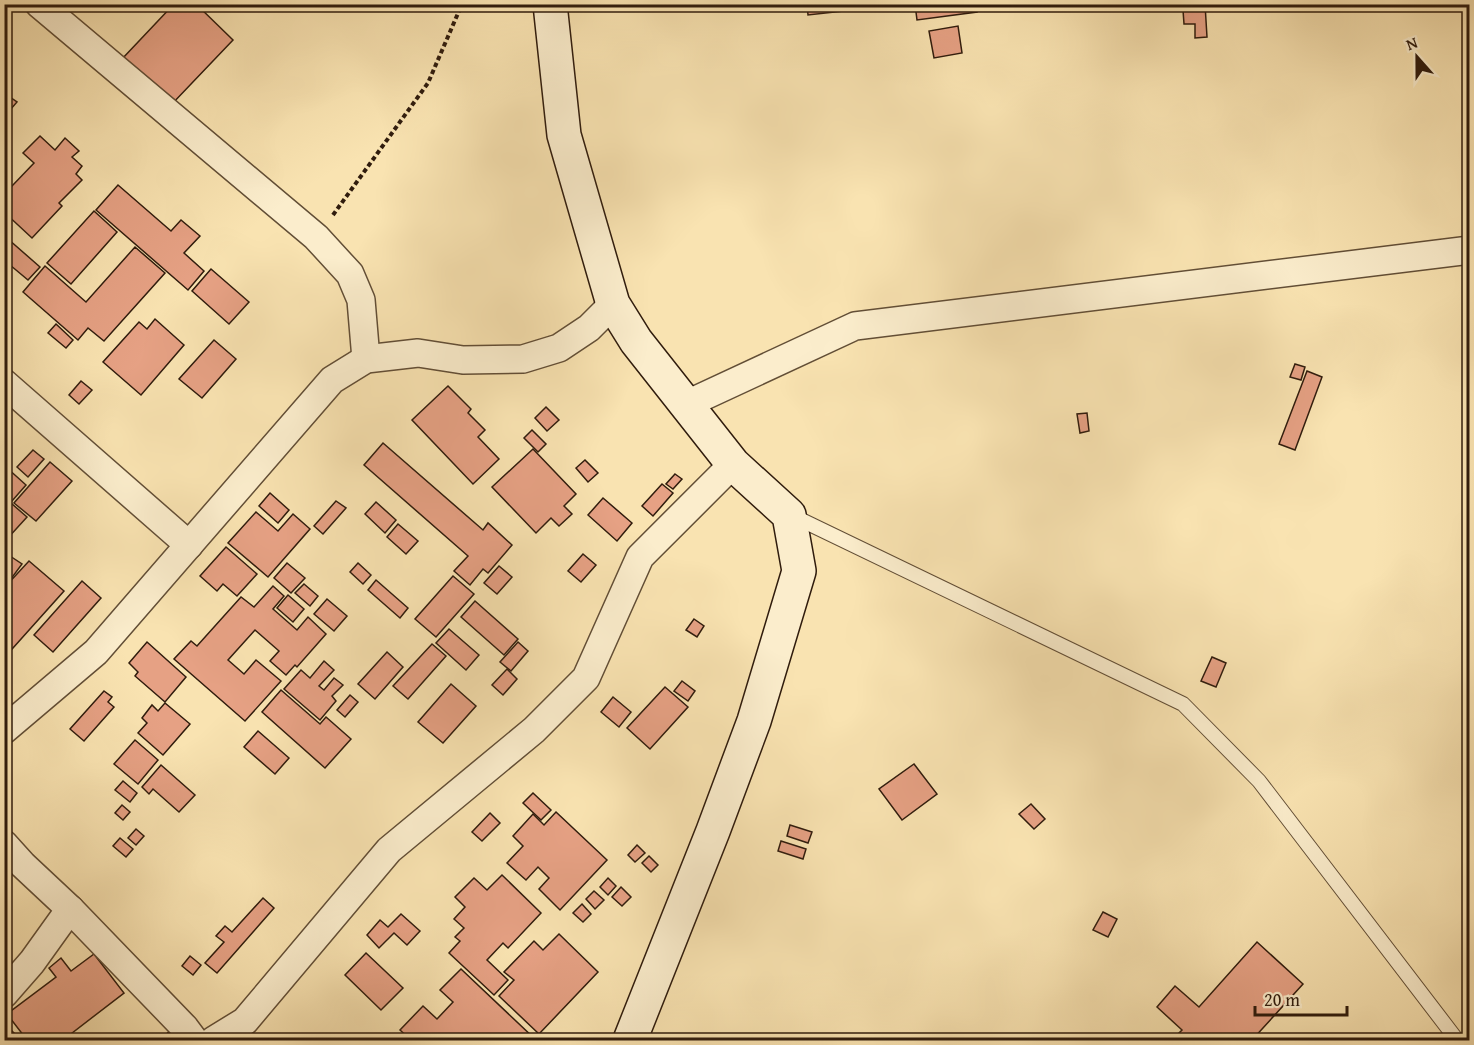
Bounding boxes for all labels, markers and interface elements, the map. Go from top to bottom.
north arrow [1387,27,1447,87]
text: N [1402,30,1421,56]
scale bar [1255,979,1346,1017]
text: 20 m [1264,986,1300,1013]

